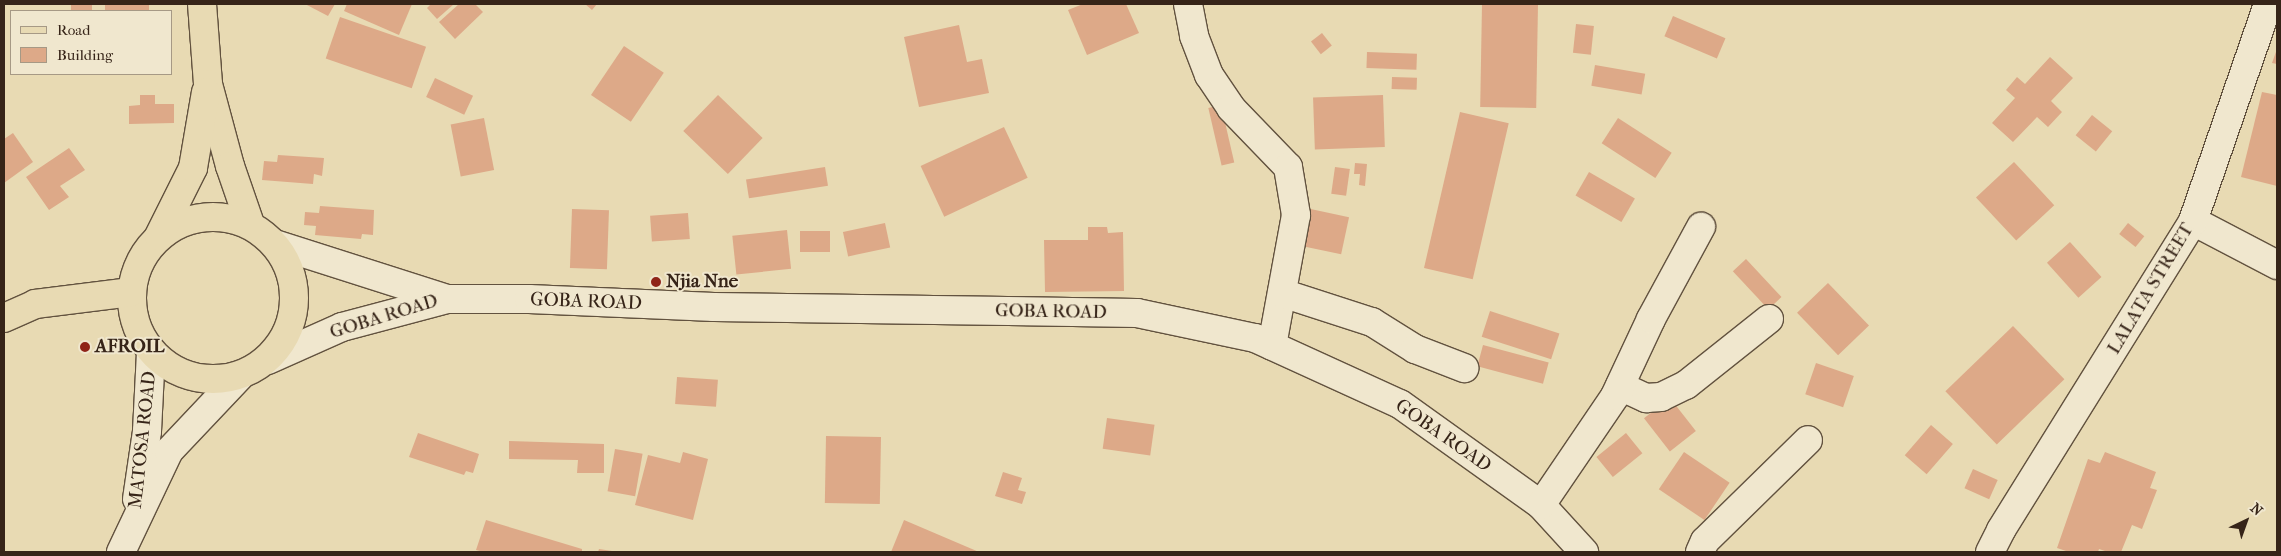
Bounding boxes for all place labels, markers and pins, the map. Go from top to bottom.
place label: Njia Nne [666,271,738,293]
marker: Njia Nne [650,276,662,288]
place label: AFROIL [95,336,164,358]
marker: AFROIL [79,341,91,353]

